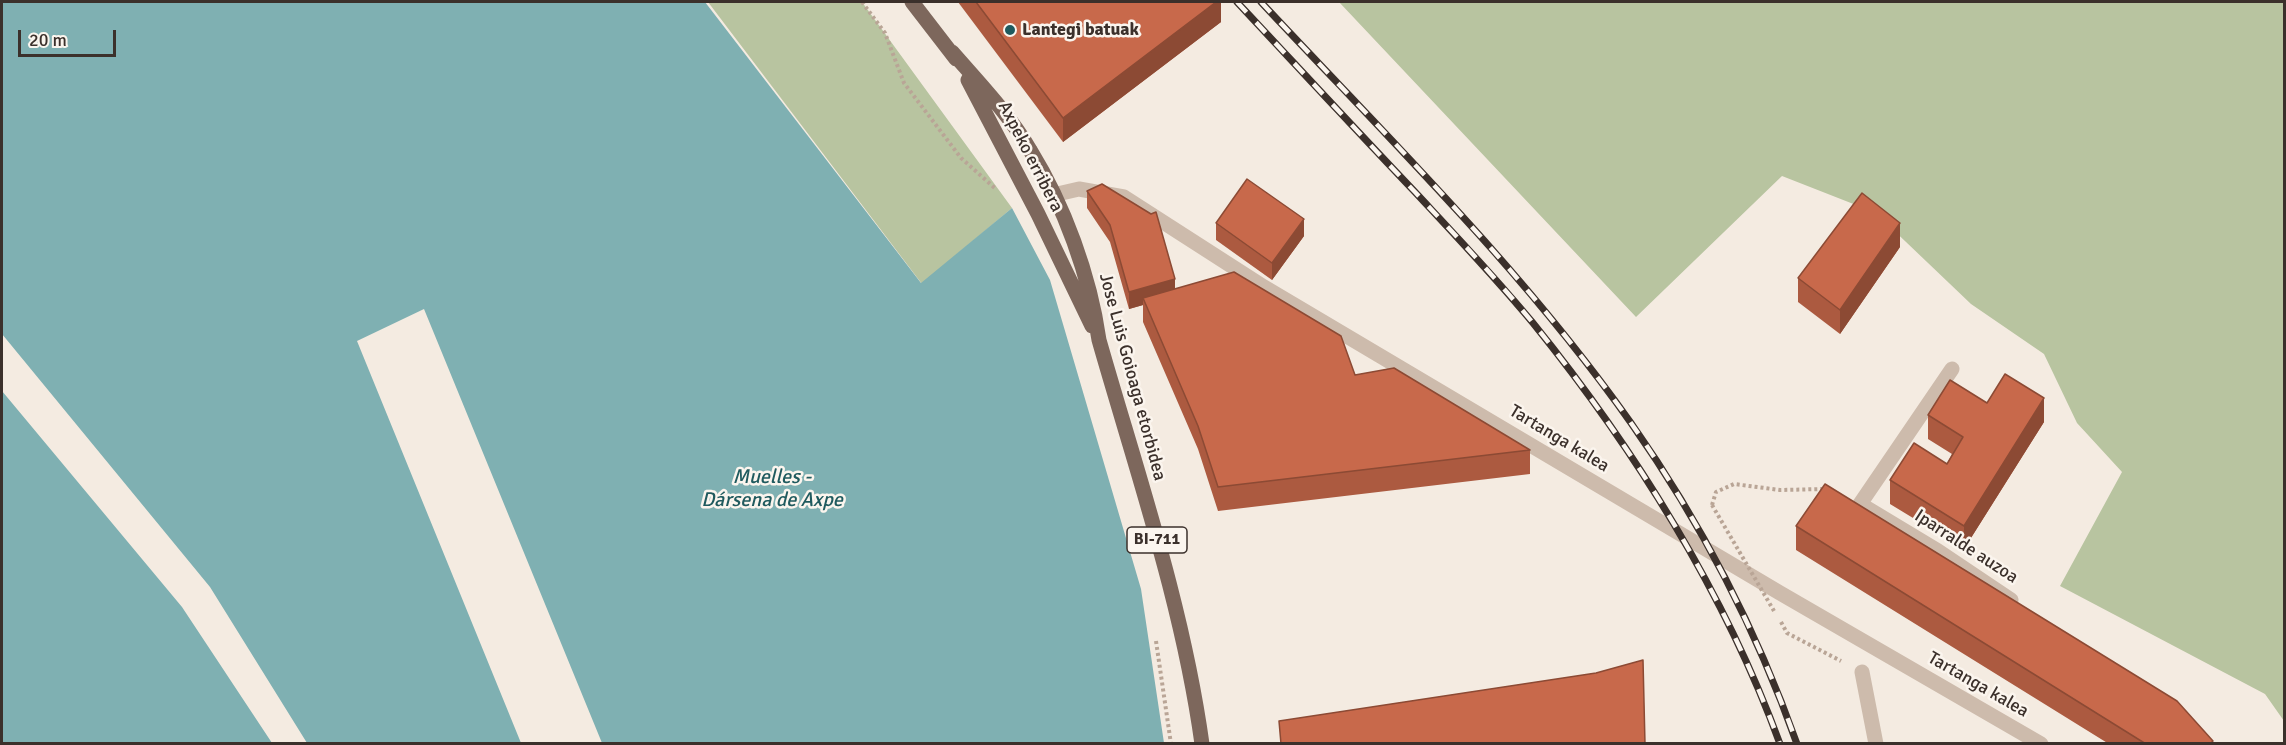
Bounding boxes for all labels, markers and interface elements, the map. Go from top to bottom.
scale bar [21,18,118,56]
place label: Lantegi batuak [1022,19,1139,41]
marker: Lantegi batuak [1003,23,1017,37]
text: 20 m [29,29,67,51]
street label: Axpeko erribera [993,98,1067,216]
street label: Jose Luis Goioaga etorbidea [1094,271,1170,483]
street label: Tartanga kalea [1505,401,1613,477]
water label: Muelles - Dársena de Axpe [701,466,843,513]
street label: Iparralde auzoa [1910,506,2022,588]
road number: BI-711 [1127,527,1187,553]
street label: Tartanga kalea [1924,647,2032,723]

